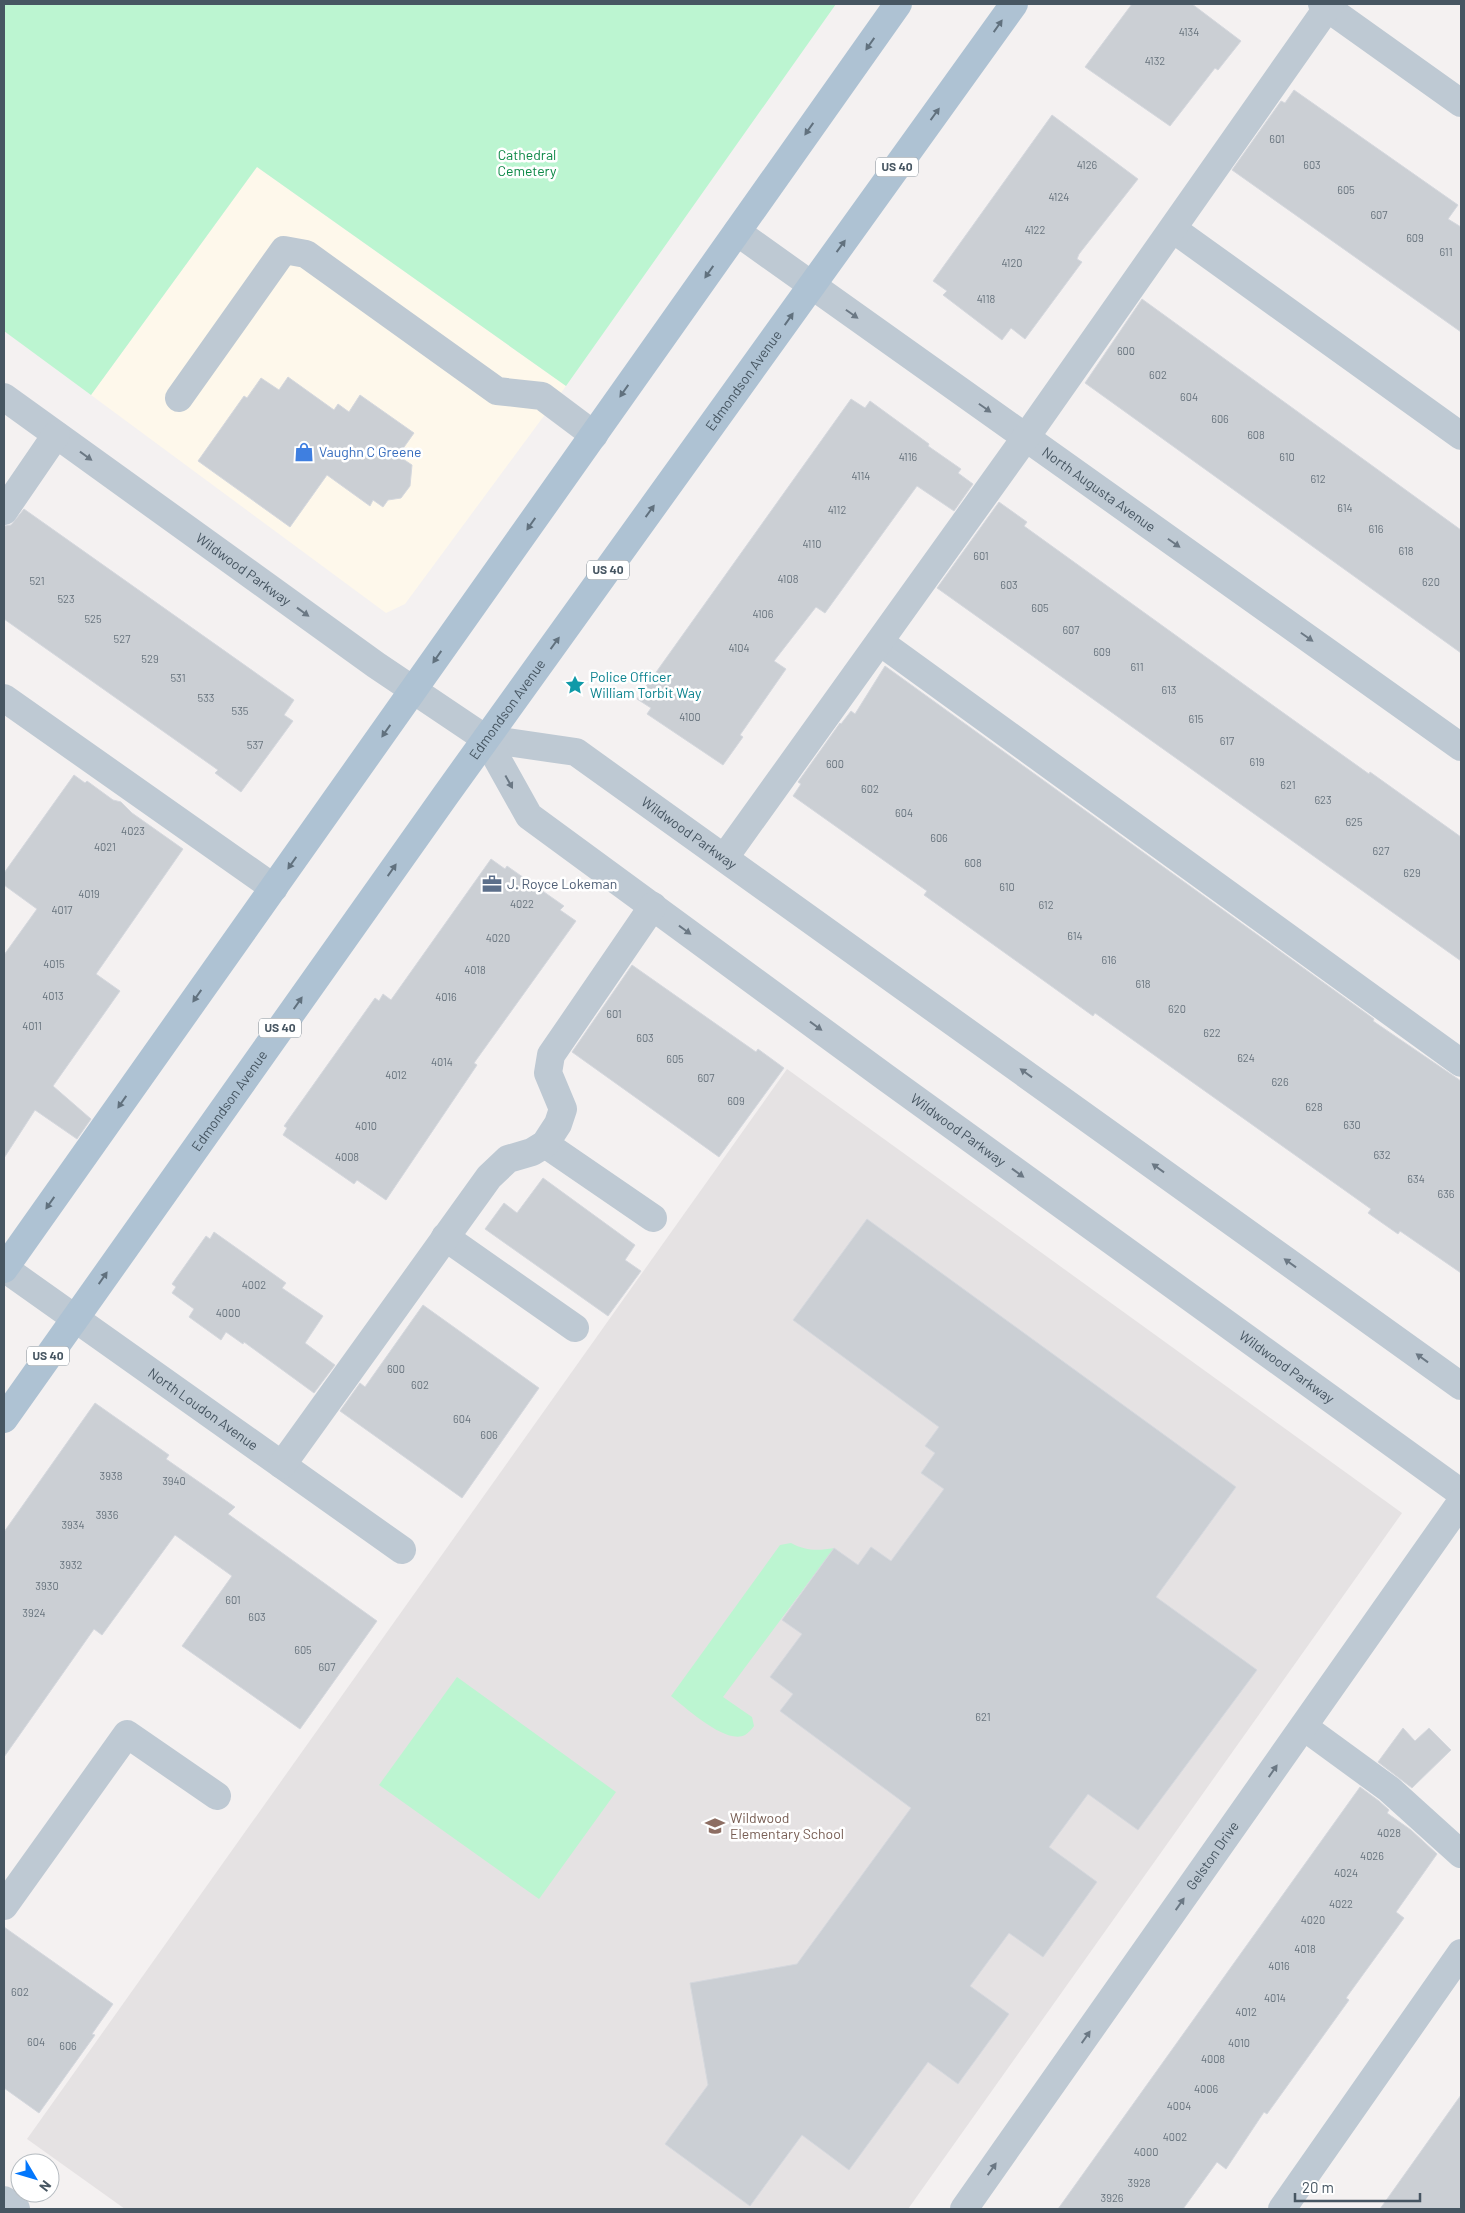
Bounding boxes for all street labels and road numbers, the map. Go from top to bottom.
road number: US 40 [876,158,918,176]
street label: Edmondson Avenue [701,327,785,434]
street label: North Augusta Avenue [1039,443,1159,535]
street label: Wildwood Parkway [193,529,295,609]
road number: US 40 [587,560,629,580]
street label: Edmondson Avenue [465,656,549,763]
street label: Wildwood Parkway [638,793,741,873]
road number: US 40 [259,1018,301,1038]
street label: Edmondson Avenue [187,1047,270,1154]
street label: Wildwood Parkway [908,1089,1010,1170]
street label: Wildwood Parkway [1236,1327,1338,1407]
road number: US 40 [27,1346,69,1365]
street label: North Loudon Avenue [145,1364,262,1454]
street label: Gelston Drive [1182,1818,1242,1893]

